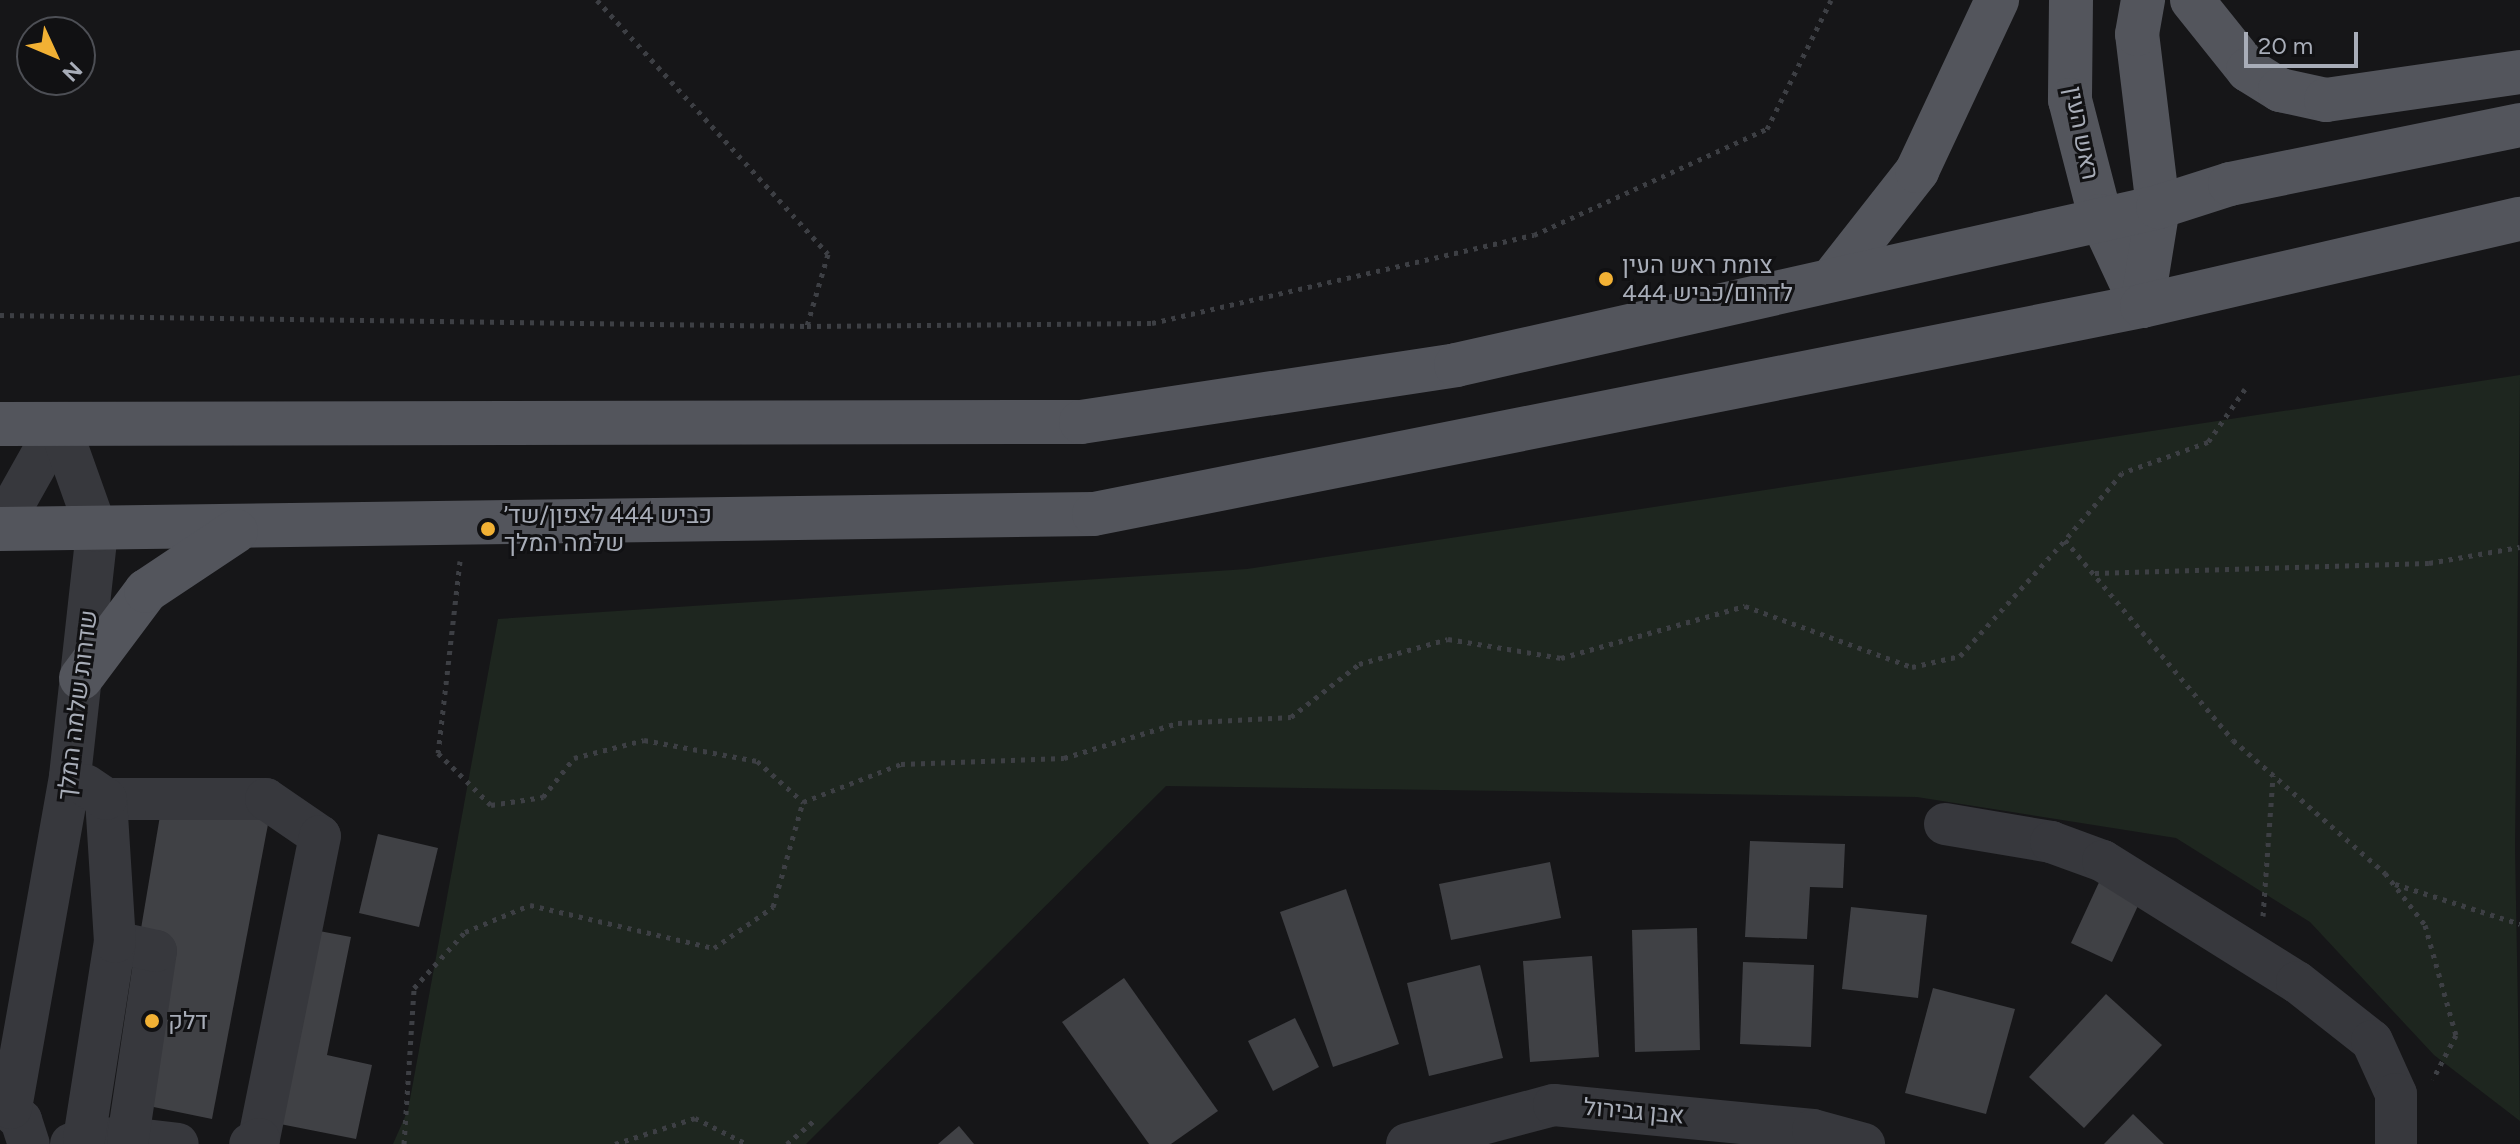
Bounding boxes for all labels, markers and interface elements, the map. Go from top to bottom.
north arrow [16,16,96,96]
scale bar [2248,16,2362,66]
text: 20 m [2258,31,2313,60]
text: N [57,56,88,87]
street label: ראש העין [2059,84,2105,182]
place label: צומת ראש העין לדרום/כביש 444 [1622,251,1793,307]
marker: צומת ראש העין לדרום/כביש 444 [1597,270,1615,288]
place label: כביש 444 לצפון/שד׳ שלמה המלך [504,501,712,557]
marker: כביש 444 לצפון/שד׳ שלמה המלך [479,520,497,538]
street label: שדרות שלמה המלך [51,608,103,802]
place label: דלק [168,1007,208,1035]
marker: דלק [143,1012,161,1030]
street label: אבן גבירול [1582,1092,1686,1130]

